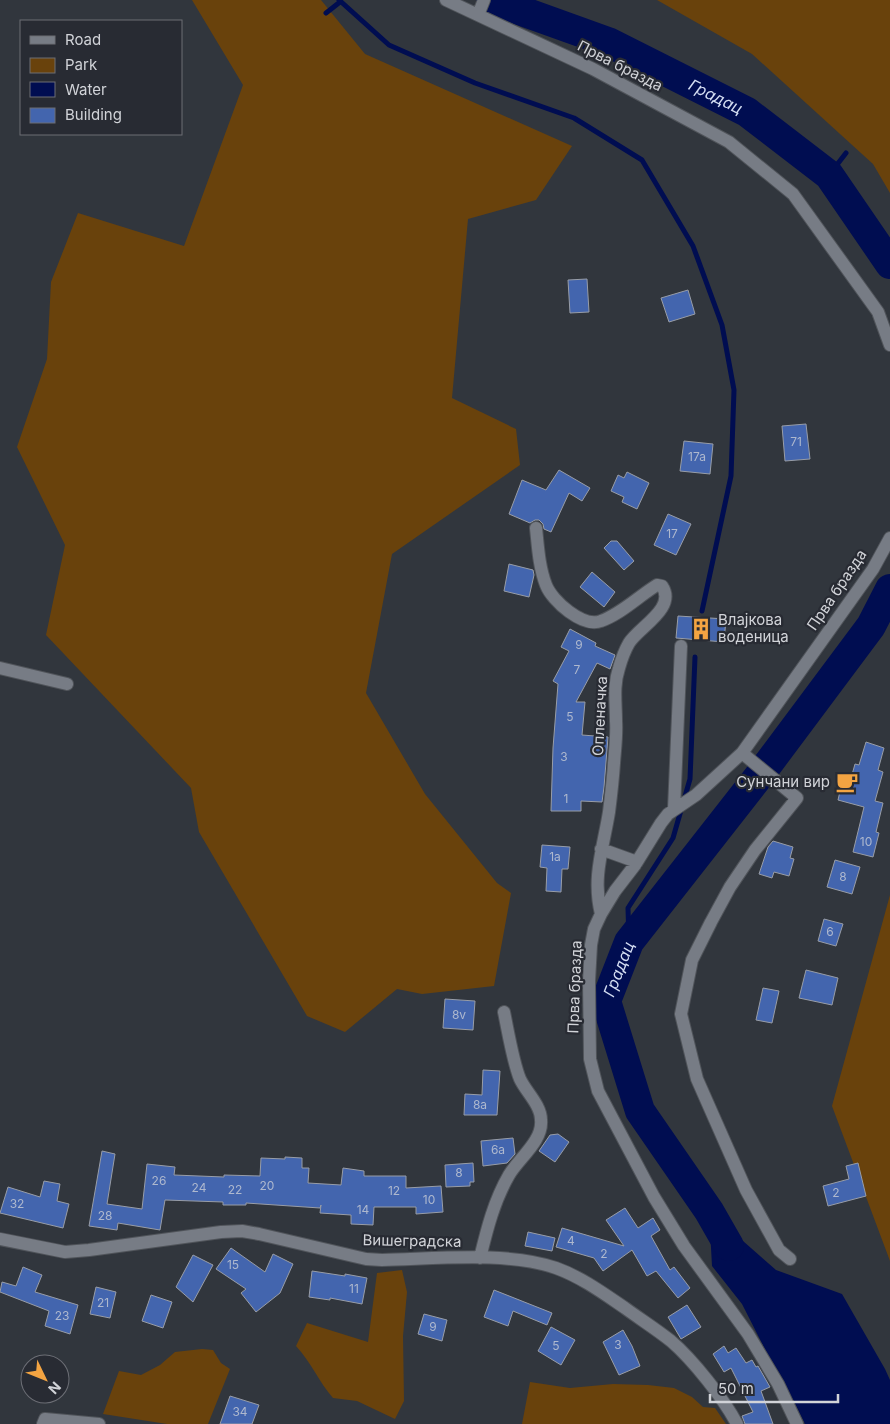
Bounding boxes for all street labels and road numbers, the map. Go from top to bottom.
street label: Прва бразда [574,36,666,95]
street label: Прва бразда [803,546,871,634]
street label: Опленачка [588,675,611,757]
street label: Прва бразда [563,940,586,1034]
street label: Вишеградска [362,1230,462,1251]

